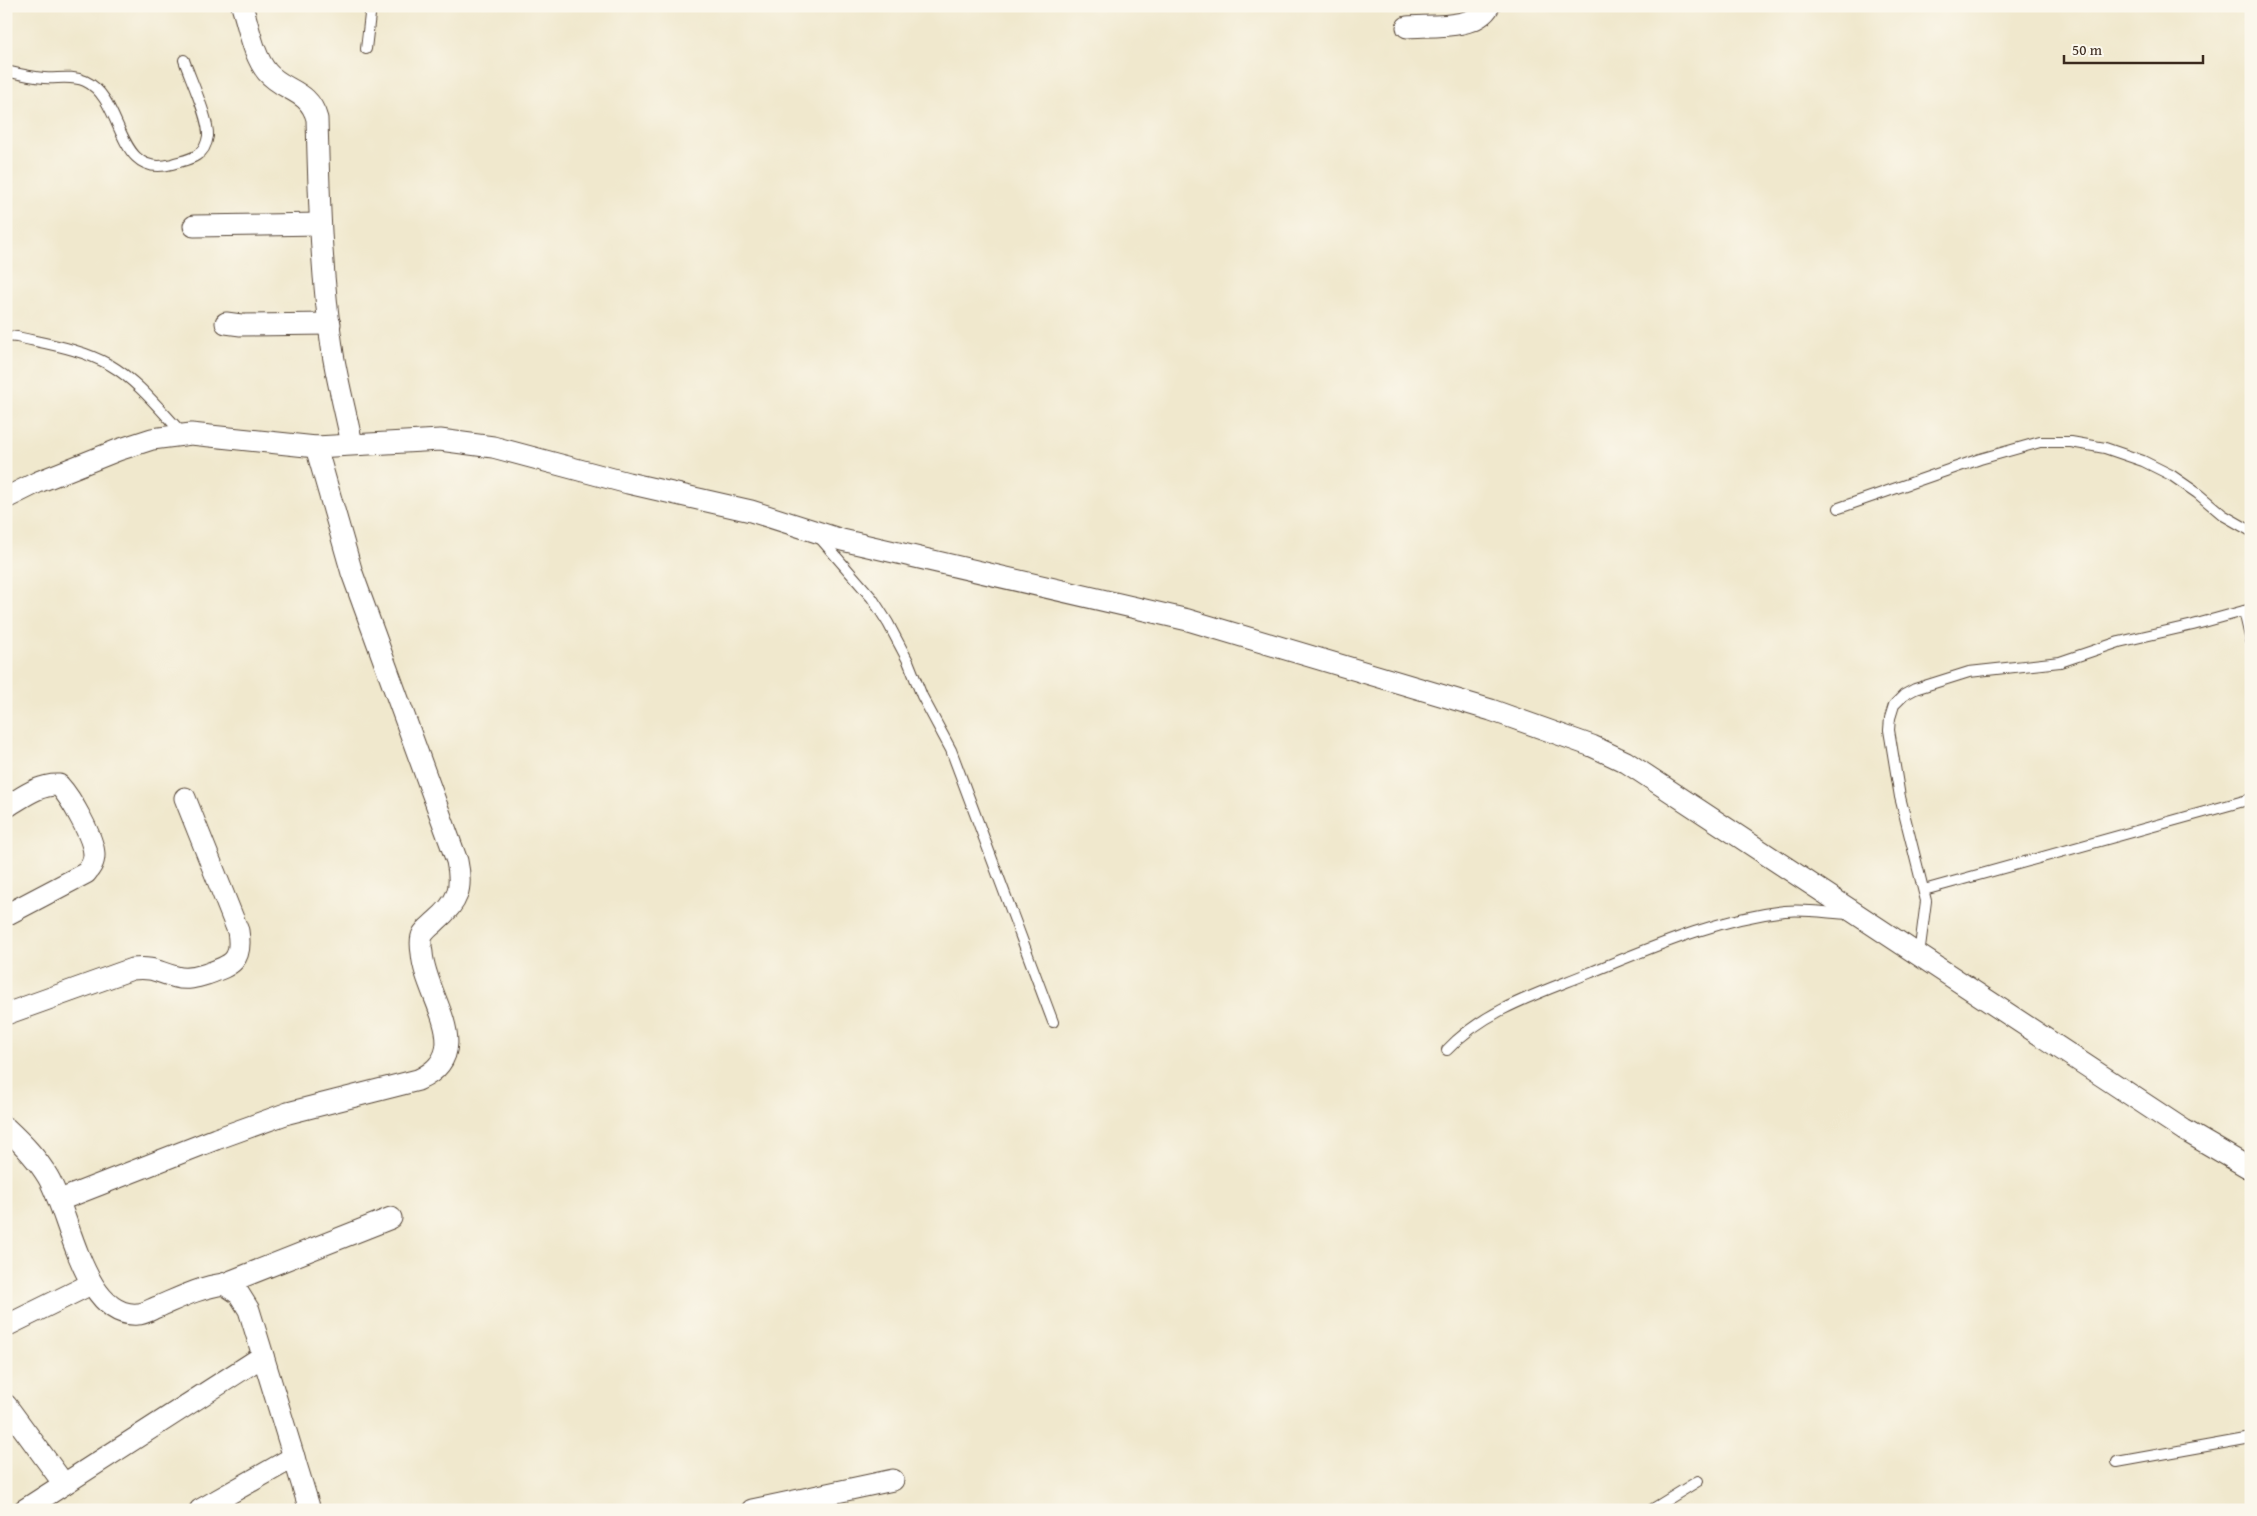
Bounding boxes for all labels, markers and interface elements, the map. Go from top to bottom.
scale bar [2064,32,2203,64]
text: 50 m [2072,39,2103,60]

